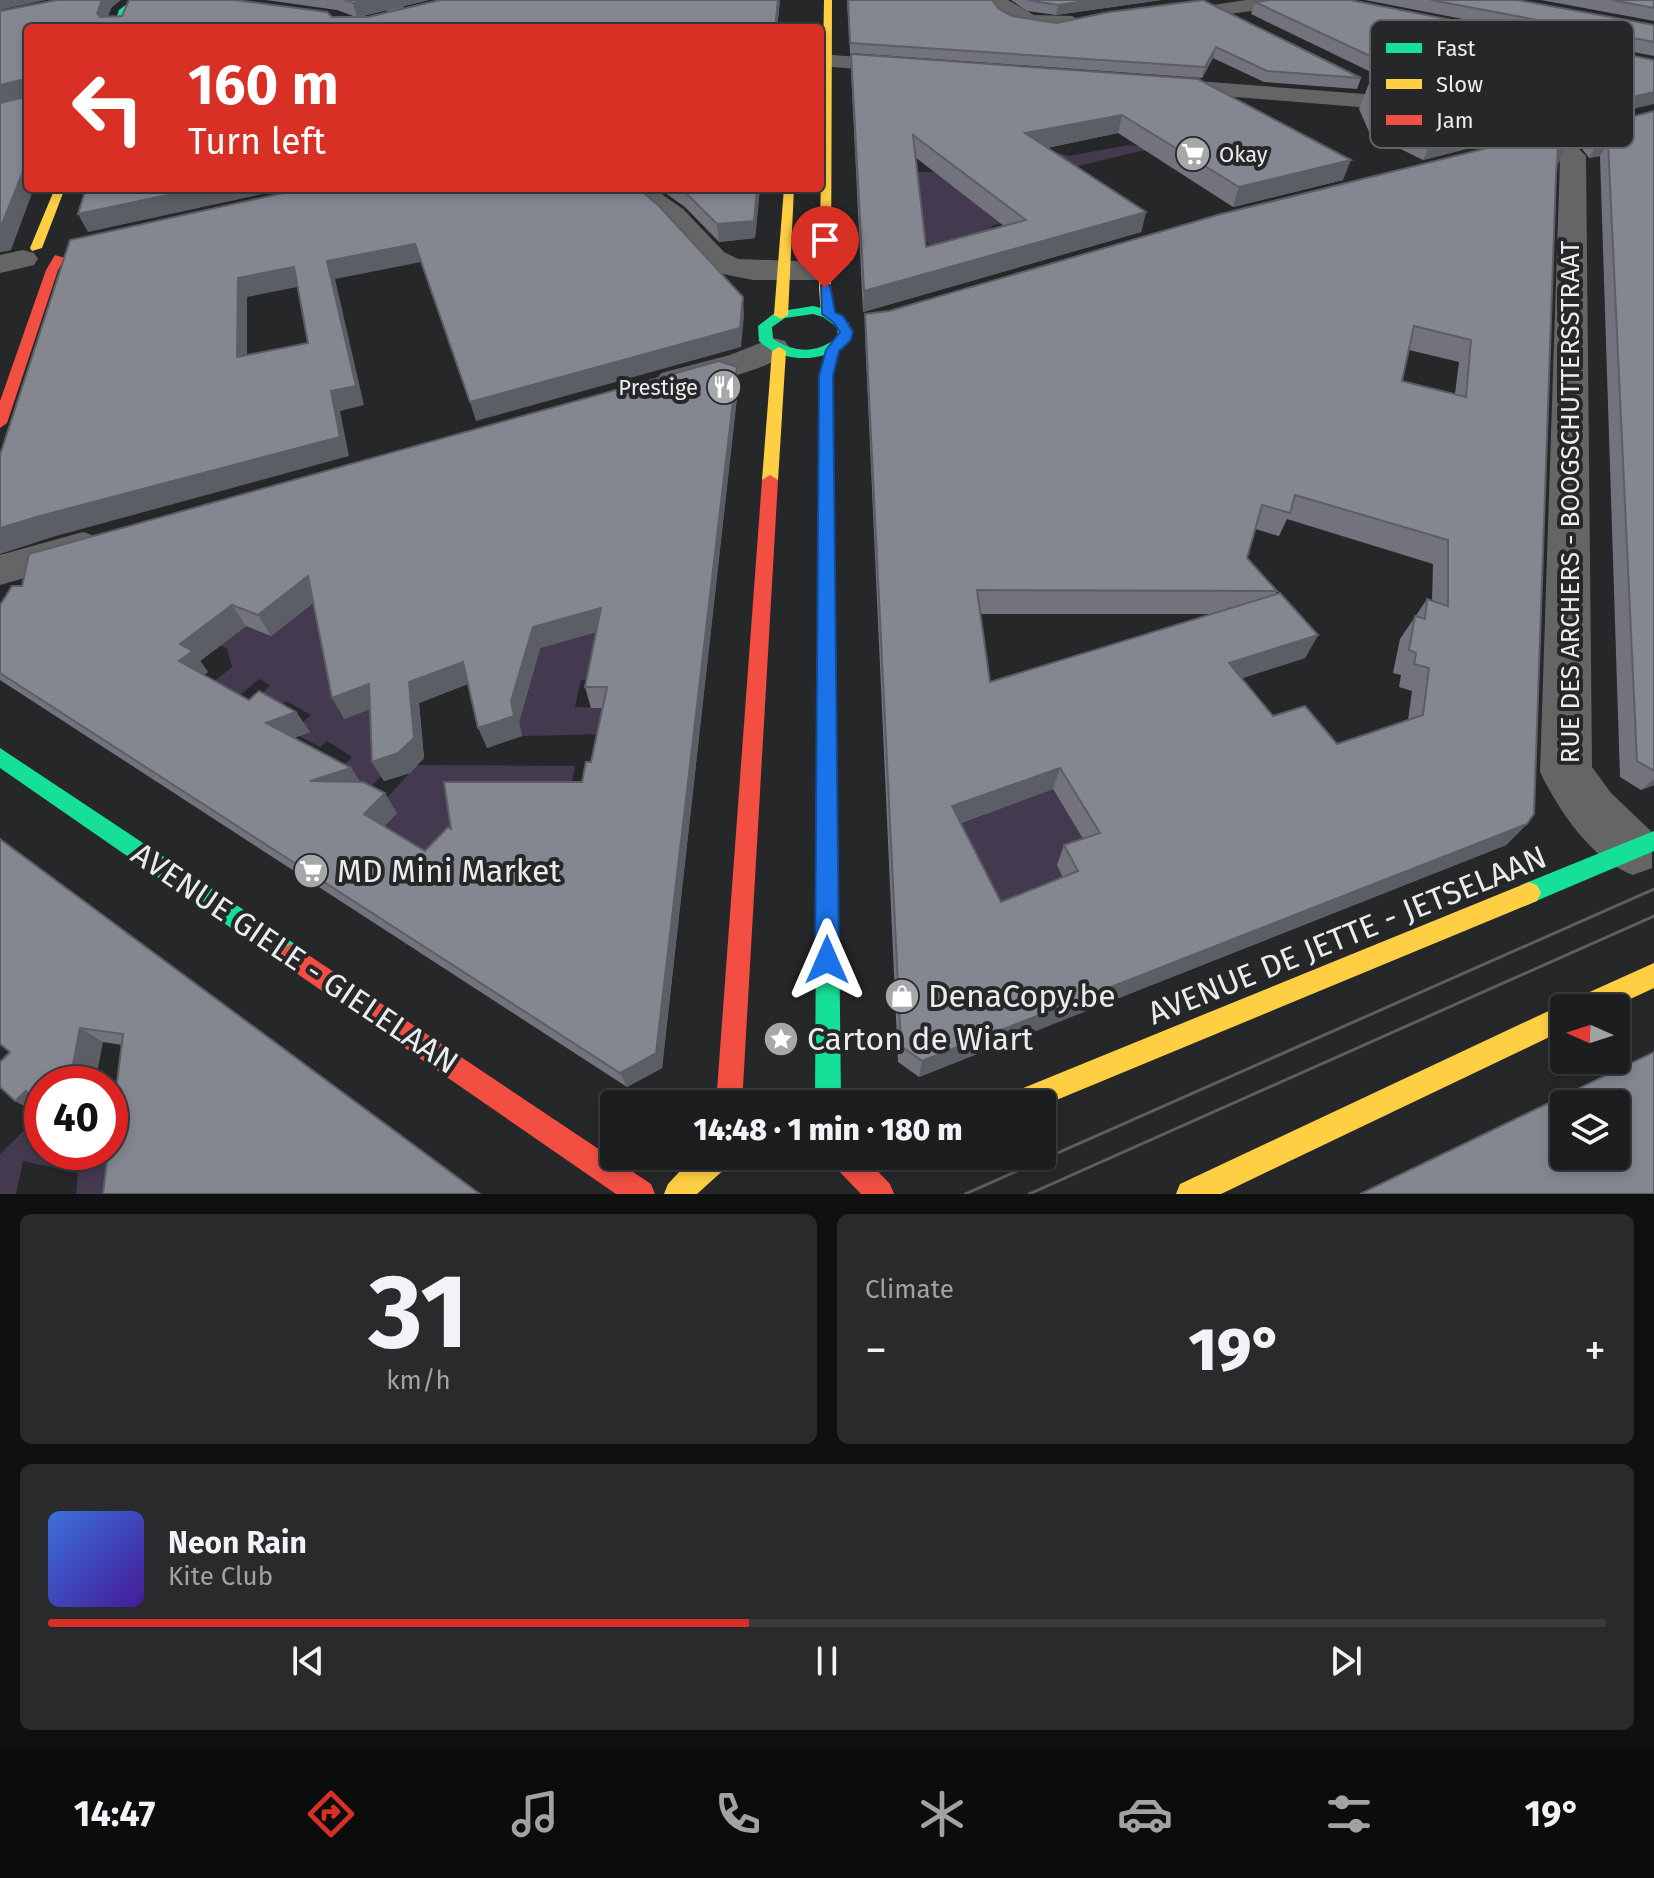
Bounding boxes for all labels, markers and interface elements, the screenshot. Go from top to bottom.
legend [1370,20,1634,148]
text: Fast [1436,35,1476,62]
text: 160 m [188,52,339,119]
icon: left [56,56,160,160]
text: Slow [1436,71,1483,98]
text: Jam [1436,107,1474,134]
text: Turn left [188,120,326,164]
supermarket icon: Okay [1174,135,1212,173]
place label: Okay [1219,141,1268,168]
pin [791,206,859,288]
icon: arrive [803,218,847,262]
street label: RUE DES ARCHERS - BOOGSCHUTTERSSTRAAT [1555,240,1586,763]
restaurant icon: Prestige [705,368,743,406]
place label: Prestige [618,374,698,401]
street label: AVENUE GIELE - GIELELAAN [125,834,465,1082]
street label: AVENUE DE JETTE - JETSELAAN [1142,838,1552,1032]
supermarket icon: MD Mini Market [292,852,330,890]
place label: MD Mini Market [337,852,561,890]
position arrow [785,918,869,1002]
shop icon: DenaCopy.be [883,977,921,1015]
place label: DenaCopy.be [928,977,1116,1015]
north arrow [1550,994,1630,1074]
map controls [1550,994,1630,1170]
place icon: Carton de Wiart [762,1020,800,1058]
place label: Carton de Wiart [807,1020,1034,1058]
speed limit sign: 40 [24,1066,128,1170]
button: layers [1550,1090,1630,1170]
text: 14:48 · 1 min · 180 m [694,1112,962,1148]
text: 31 [368,1250,469,1375]
text: Climate [865,1274,954,1305]
text: 19° [1189,1314,1282,1386]
text: − [865,1324,887,1377]
text: + [1584,1324,1606,1377]
text: km/h [386,1365,451,1396]
text: Neon Rain [168,1525,307,1561]
text: Kite Club [168,1561,273,1592]
icon: previous [286,1639,330,1683]
icon: pause [805,1639,849,1683]
icon: next [1324,1639,1368,1683]
icon: directions [303,1786,359,1842]
icon: music [507,1786,563,1842]
icon: phone [710,1786,766,1842]
icon: climate [914,1786,970,1842]
icon: car [1117,1786,1173,1842]
icon: filters [1321,1786,1377,1842]
text: 14:47 [74,1792,155,1836]
text: 19° [1525,1792,1580,1836]

